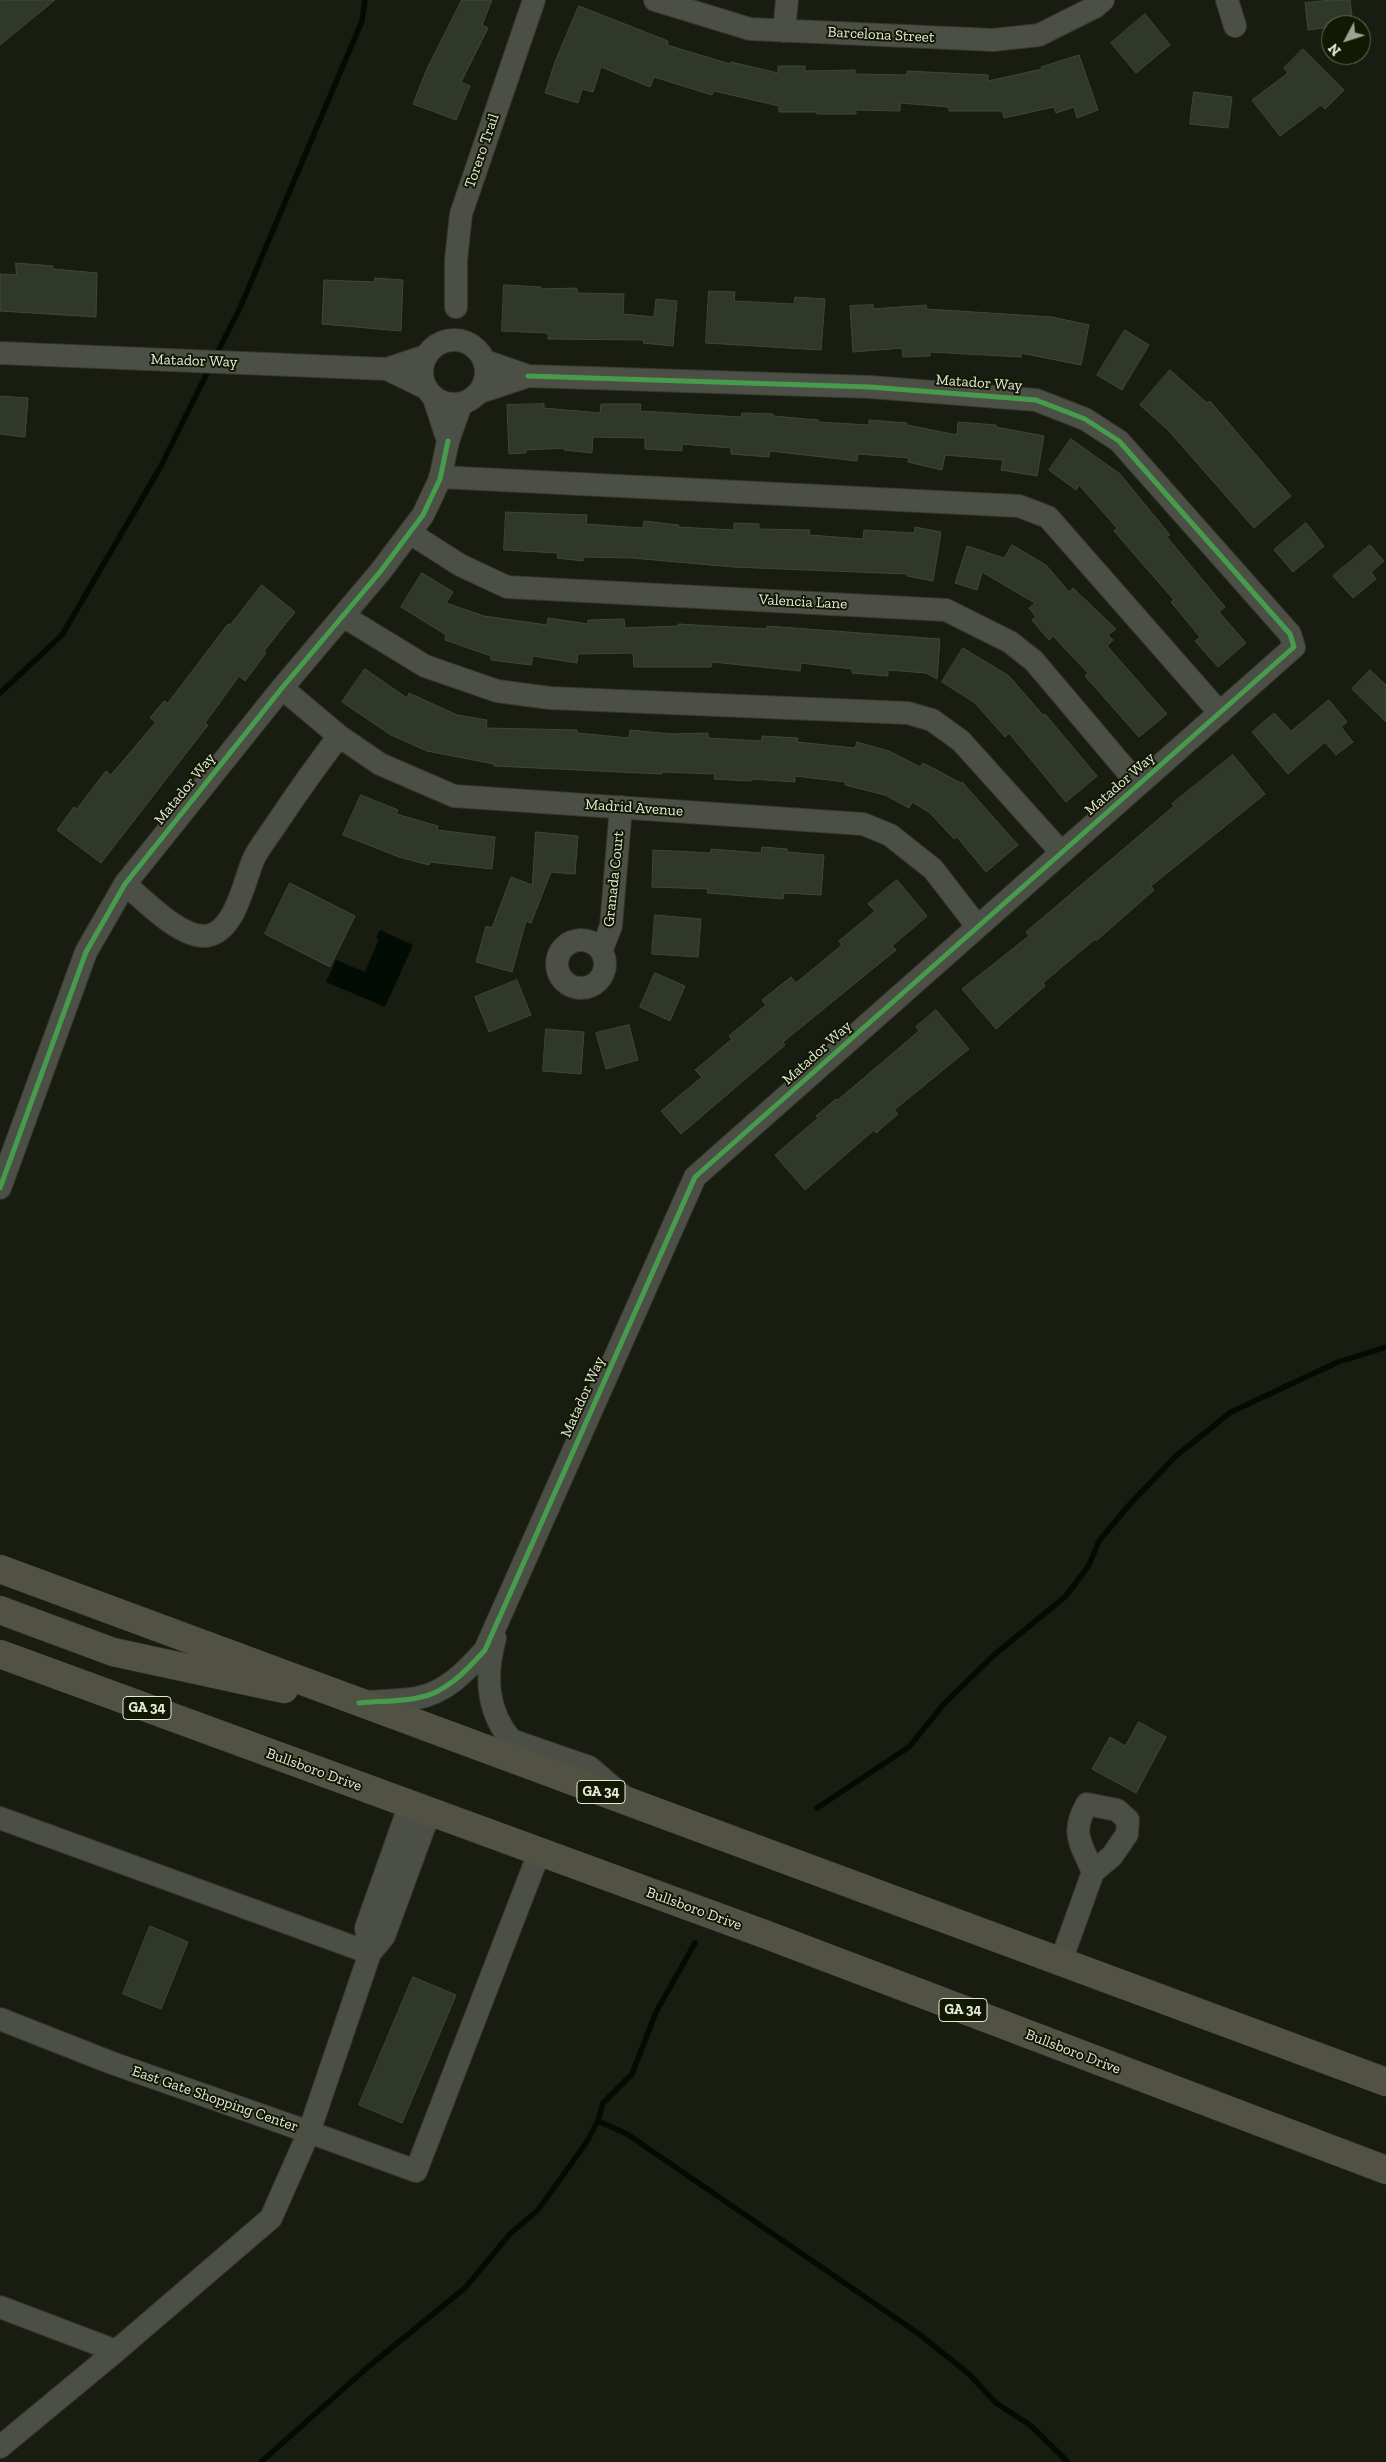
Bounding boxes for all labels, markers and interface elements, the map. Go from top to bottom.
north arrow [1321,15,1371,65]
street label: Barcelona Street [827,23,935,47]
text: N [1325,40,1345,59]
street label: Torero Trail [461,111,503,191]
street label: Matador Way [150,350,238,372]
street label: Matador Way [935,371,1023,395]
street label: Valencia Lane [758,591,848,613]
street label: Matador Way [1081,749,1159,819]
street label: Matador Way [151,750,219,828]
street label: Madrid Avenue [584,796,684,820]
street label: Granada Court [600,830,628,928]
street label: Matador Way [779,1017,855,1089]
street label: Matador Way [557,1354,609,1440]
road number: GA 34 [123,1696,171,1720]
street label: Bullsboro Drive [264,1744,364,1796]
road number: GA 34 [577,1780,625,1804]
street label: Bullsboro Drive [644,1883,744,1935]
road number: GA 34 [939,1998,987,2022]
street label: Bullsboro Drive [1023,2026,1123,2078]
street label: East Gate Shopping Center [130,2062,300,2136]

